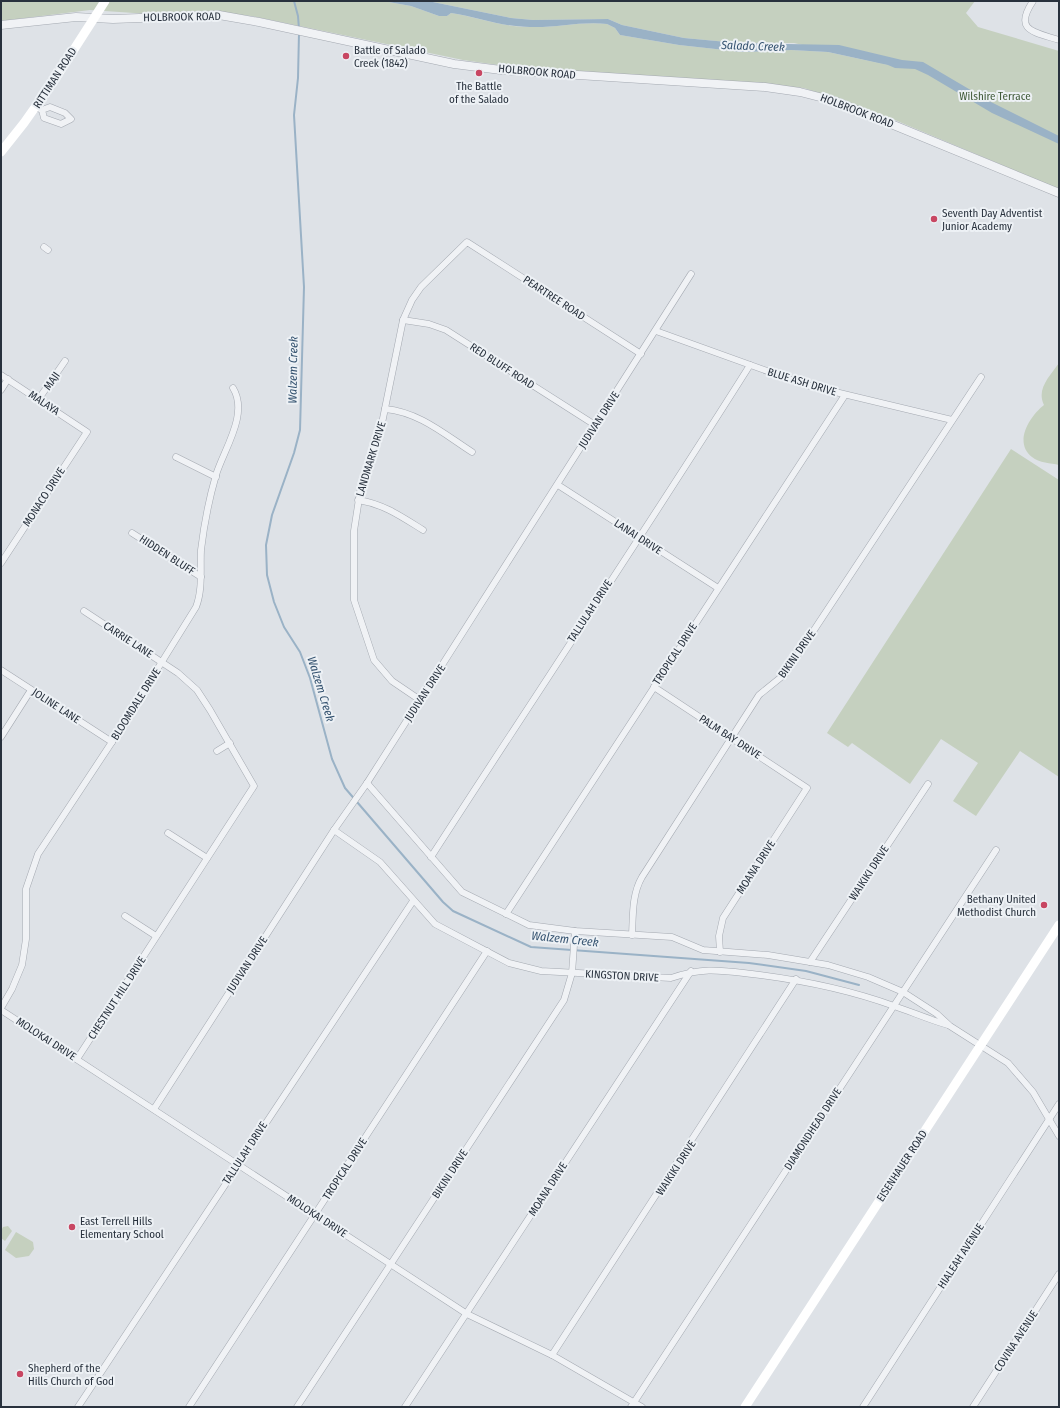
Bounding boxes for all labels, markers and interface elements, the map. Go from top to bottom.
street label: HOLBROOK ROAD [143,10,221,24]
water label: Salado Creek [720,38,785,54]
place label: Battle of Salado Creek (1842) [354,44,426,70]
street label: RITTIMAN ROAD [31,45,79,111]
marker: Battle of Salado Creek (1842) [341,51,351,61]
street label: HOLBROOK ROAD [498,62,576,82]
marker: The Battle of the Salado [474,68,484,78]
place label: The Battle of the Salado [449,80,509,106]
park label: Wilshire Terrace [959,90,1031,103]
street label: HOLBROOK ROAD [819,91,895,131]
place label: Seventh Day Adventist Junior Academy [942,207,1043,233]
marker: Seventh Day Adventist Junior Academy [929,214,939,224]
street label: PEARTREE ROAD [521,273,587,323]
water label: Walzem Creek [285,336,301,404]
street label: RED BLUFF ROAD [467,340,537,392]
street label: BLUE ASH DRIVE [766,365,838,399]
street label: MAJI [41,369,63,393]
street label: MALAYA [26,388,62,418]
street label: JUDIVAN DRIVE [576,389,622,451]
street label: LANDMARK DRIVE [353,420,389,498]
street label: MONACO DRIVE [20,465,68,529]
street label: LANAI DRIVE [612,517,664,557]
street label: HIDDEN BLUFF [137,532,197,578]
street label: TALLULAH DRIVE [565,577,615,645]
street label: CARRIE LANE [101,619,155,661]
street label: TROPICAL DRIVE [650,621,700,687]
street label: BIKINI DRIVE [776,627,818,681]
water label: Walzem Creek [304,655,338,723]
street label: JUDIVAN DRIVE [402,662,448,724]
street label: BLOOMDALE DRIVE [109,666,163,742]
street label: JOLINE LANE [30,686,82,726]
street label: PALM BAY DRIVE [697,712,763,762]
street label: MOANA DRIVE [734,838,778,896]
street label: WAIKIKI DRIVE [846,843,892,903]
place label: Bethany United Methodist Church [957,893,1036,919]
marker: Bethany United Methodist Church [1039,900,1049,910]
water label: Walzem Creek [531,929,599,949]
street label: JUDIVAN DRIVE [224,934,270,996]
street label: CHESTNUT HILL DRIVE [85,954,149,1042]
street label: KINGSTON DRIVE [585,968,659,984]
street label: MOLOKAI DRIVE [14,1015,78,1063]
street label: DIAMONDHEAD DRIVE [782,1085,844,1173]
street label: TALLULAH DRIVE [220,1119,270,1187]
street label: EISENHAUER ROAD [874,1128,930,1204]
street label: TROPICAL DRIVE [320,1136,370,1202]
street label: WAIKIKI DRIVE [653,1138,699,1198]
street label: BIKINI DRIVE [429,1147,471,1201]
street label: MOANA DRIVE [526,1160,570,1218]
street label: MOLOKAI DRIVE [285,1192,349,1240]
place label: East Terrell Hills Elementary School [80,1215,164,1241]
street label: HIALEAH AVENUE [935,1221,987,1291]
marker: East Terrell Hills Elementary School [67,1222,77,1232]
street label: COVINA AVENUE [991,1308,1041,1374]
place label: Shepherd of the Hills Church of God [28,1362,114,1388]
marker: Shepherd of the Hills Church of God [15,1369,25,1379]

